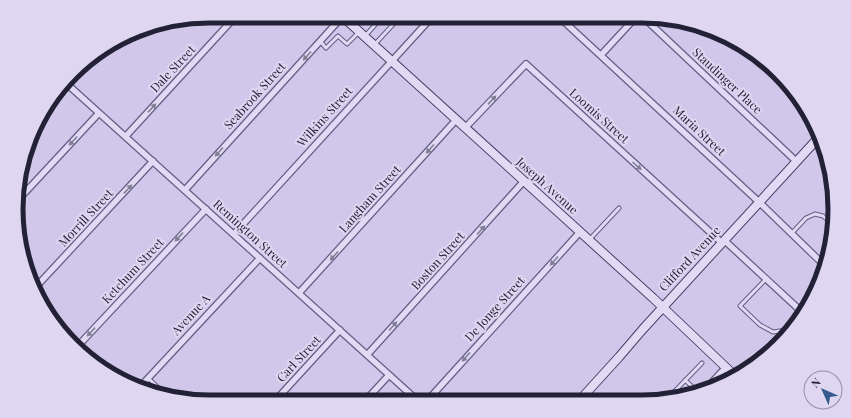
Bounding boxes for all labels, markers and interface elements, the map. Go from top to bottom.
street label: Dale Street [146,41,199,95]
street label: Staudinger Place [689,44,766,117]
one-way arrow [302,51,311,61]
street label: Seabrook Street [220,58,289,132]
street label: Wilkins Street [292,82,356,150]
street label: Loomis Street [566,84,633,147]
one-way arrow [487,95,497,105]
street label: Maria Street [670,102,730,159]
one-way arrow [147,103,157,113]
one-way arrow [68,136,78,146]
one-way arrow [426,144,435,154]
one-way arrow [214,147,224,157]
street label: Joseph Avenue [513,153,582,217]
street label: Langham Street [335,161,404,235]
one-way arrow [633,161,642,170]
one-way arrow [123,184,132,194]
street label: Morrill Street [54,185,117,250]
street label: Remington Street [210,196,292,271]
street label: Clifford Avenue [655,222,724,294]
one-way arrow [476,224,485,235]
street label: Boston Street [407,227,468,293]
one-way arrow [174,232,184,242]
street label: Ketchum Street [98,234,167,306]
one-way arrow [329,250,338,261]
one-way arrow [549,256,558,266]
street label: De Jonge Street [461,272,528,344]
street label: Avenue A [167,290,213,339]
one-way arrow [389,321,398,331]
one-way arrow [86,327,95,338]
street label: Carl Street [273,331,324,385]
one-way arrow [462,352,471,363]
north arrow [803,370,843,410]
text: N [807,374,824,391]

